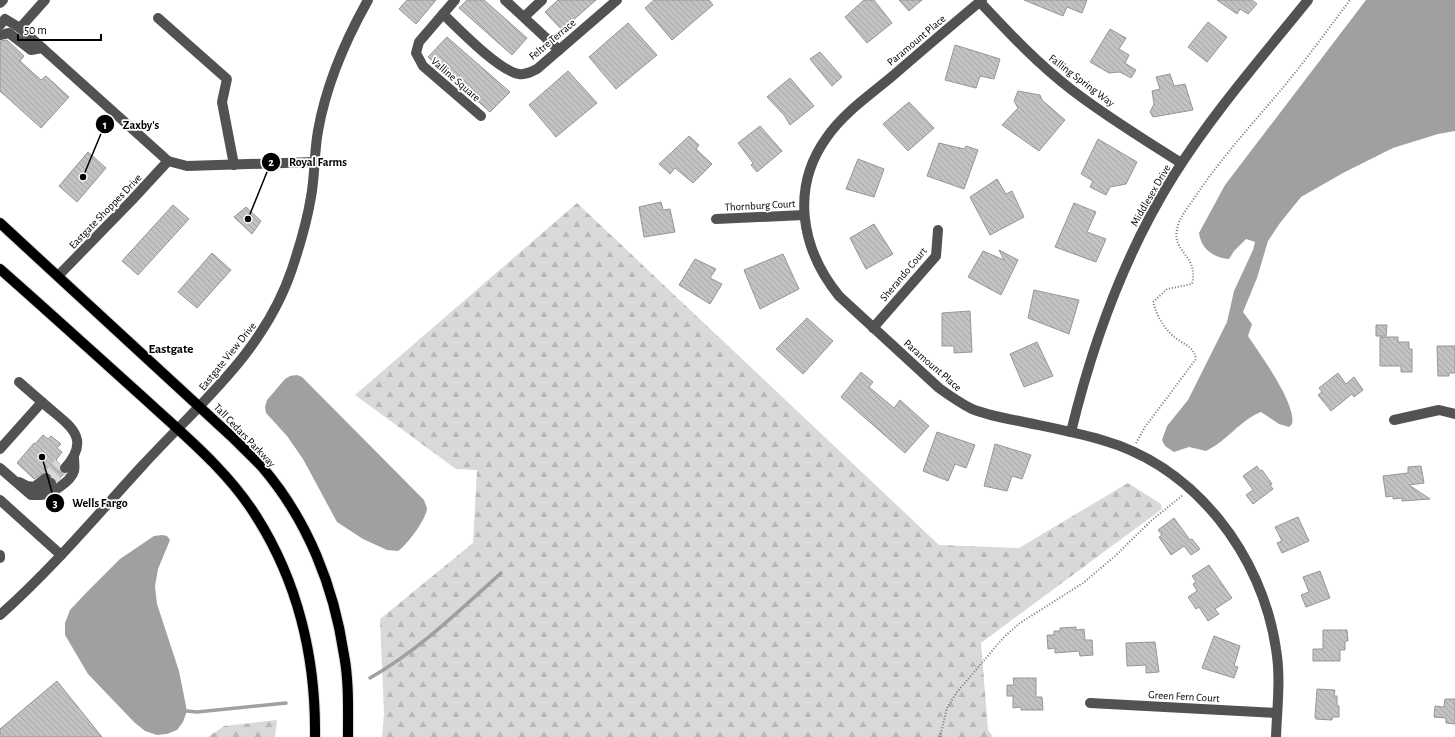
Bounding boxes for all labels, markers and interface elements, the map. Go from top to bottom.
street label: Paramount Place [885,13,948,68]
scale bar [18,16,101,42]
street label: Feltre Terrace [527,17,578,62]
text: 50 m [24,24,47,36]
street label: Falling Spring Way [1047,52,1117,109]
street label: Valline Square [429,55,482,104]
callout: Zaxby's [95,112,167,136]
text: 1 [103,119,107,131]
text: Zaxby's [123,119,160,132]
callout: Royal Farms [261,150,355,174]
text: 2 [268,156,274,168]
text: Royal Farms [289,156,347,169]
street label: Middlesex Drive [1128,163,1172,228]
street label: Eastgate Shoppes Drive [67,172,144,251]
street label: Thornburg Court [724,198,796,213]
street label: Sherando Court [878,245,929,303]
street label: Eastgate View Drive [197,320,258,392]
street label: Paramount Place [902,337,964,393]
district label: Eastgate [149,343,193,356]
street label: Tall Cedars Parkway [212,401,278,469]
callout: Wells Fargo [45,491,136,515]
text: 3 [52,497,58,509]
text: Wells Fargo [72,497,128,509]
street label: Green Fern Court [1148,689,1220,704]

